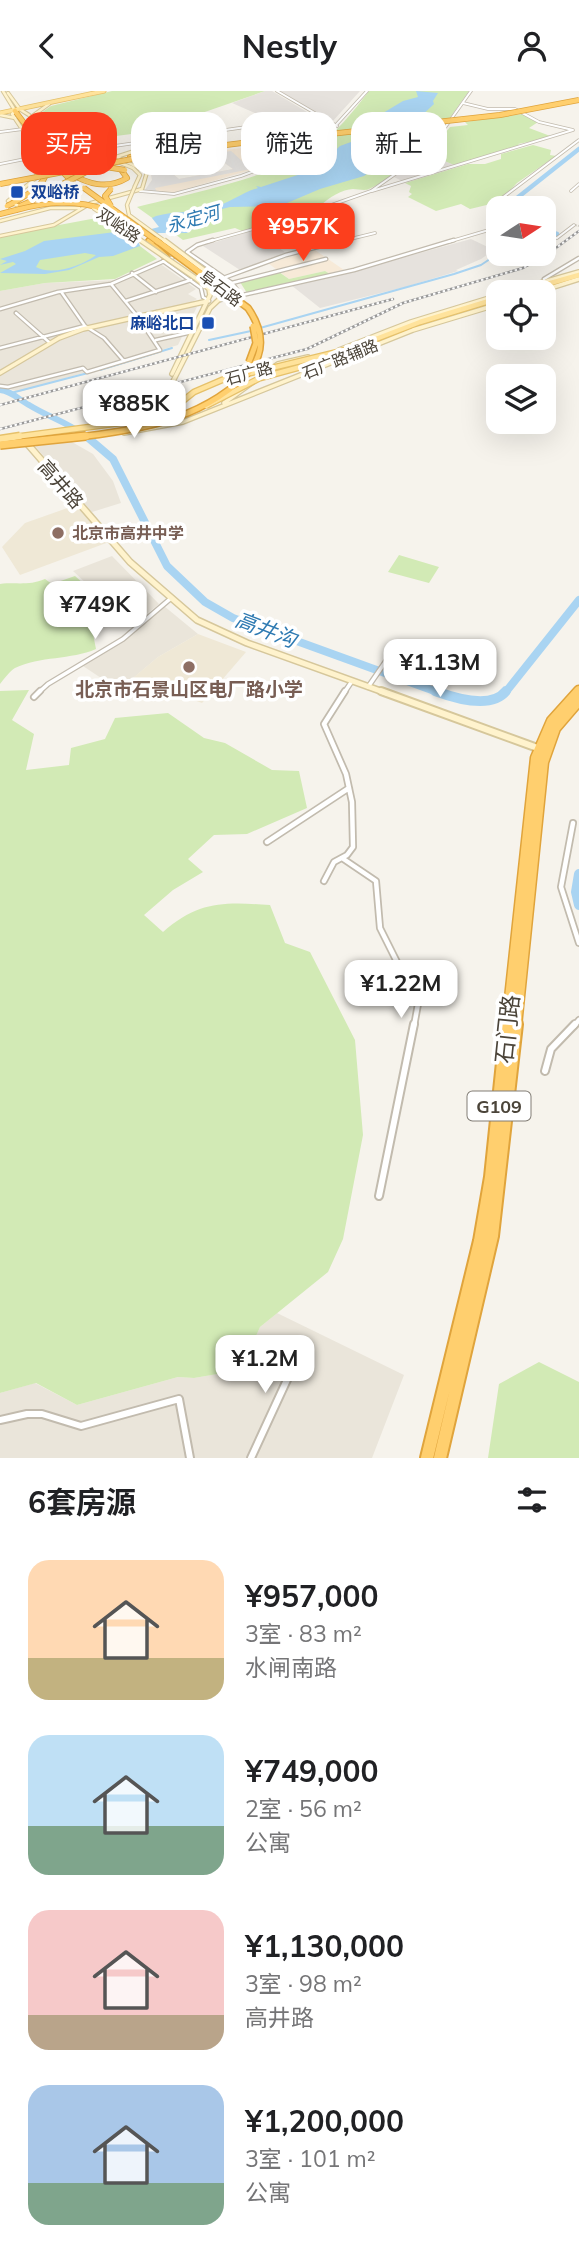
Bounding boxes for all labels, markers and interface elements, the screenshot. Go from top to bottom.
text: Nestly [242,26,337,66]
icon: back [28,27,66,65]
icon: person [513,27,551,65]
chip: 买房 [21,112,117,175]
chip: 租房 [131,112,227,175]
chip: 筛选 [241,112,337,175]
chip: 新上 [351,112,447,175]
place label: 双峪桥 [31,182,80,202]
marker: 双峪桥 [9,184,25,200]
north arrow [486,196,556,266]
map controls [486,196,556,434]
water label: 永定河 [164,200,225,237]
street label: 双峪路 [94,203,144,247]
pin: ¥957K [254,204,352,263]
text: ¥957K [268,211,338,240]
street label: 阜石路 [196,266,246,310]
button: locate [486,280,556,350]
place label: 麻峪北口 [130,313,194,333]
marker: 麻峪北口 [200,315,216,331]
street label: 石广路辅路 [299,335,381,383]
street label: 石广路 [223,357,275,389]
button: layers [486,364,556,434]
pin: ¥885K [85,381,183,440]
text: ¥885K [99,388,169,417]
street label: 高井路 [33,455,89,513]
place label: 北京市高井中学 [72,523,184,543]
marker: 北京市高井中学 [50,525,66,541]
pin: ¥749K [46,581,144,641]
text: ¥749K [60,589,130,618]
water label: 高井沟 [232,606,302,653]
pin: ¥1.13M [383,639,497,699]
text: ¥1.13M [400,647,480,676]
marker: 北京市石景山区电厂路小学 [181,659,197,675]
place label: 北京市石景山区电厂路小学 [75,677,303,701]
pin: ¥1.22M [344,961,458,1020]
text: ¥1.22M [361,968,441,997]
street label: 石门路 [489,993,525,1065]
road number: G109 [468,1091,530,1121]
pin: ¥1.2M [216,1335,314,1395]
text: ¥1.2M [231,1343,299,1372]
icon: filters [513,1481,551,1519]
text: 6套房源 [28,1483,136,1521]
text: ¥957,000 [245,1577,378,1615]
icon: home [84,1588,168,1672]
text: 3室 · 83 m² [245,1619,362,1648]
text: 水闸南路 [245,1653,337,1682]
text: ¥749,000 [245,1752,378,1790]
icon: home [84,1763,168,1847]
text: 2室 · 56 m² [245,1794,362,1823]
text: 公寓 [245,1828,291,1857]
text: ¥1,130,000 [245,1927,404,1965]
icon: home [84,1938,168,2022]
text: 3室 · 98 m² [245,1969,362,1998]
text: 高井路 [245,2003,314,2032]
text: ¥1,200,000 [245,2102,404,2140]
icon: home [84,2113,168,2197]
text: 3室 · 101 m² [245,2144,375,2173]
text: 公寓 [245,2178,291,2207]

